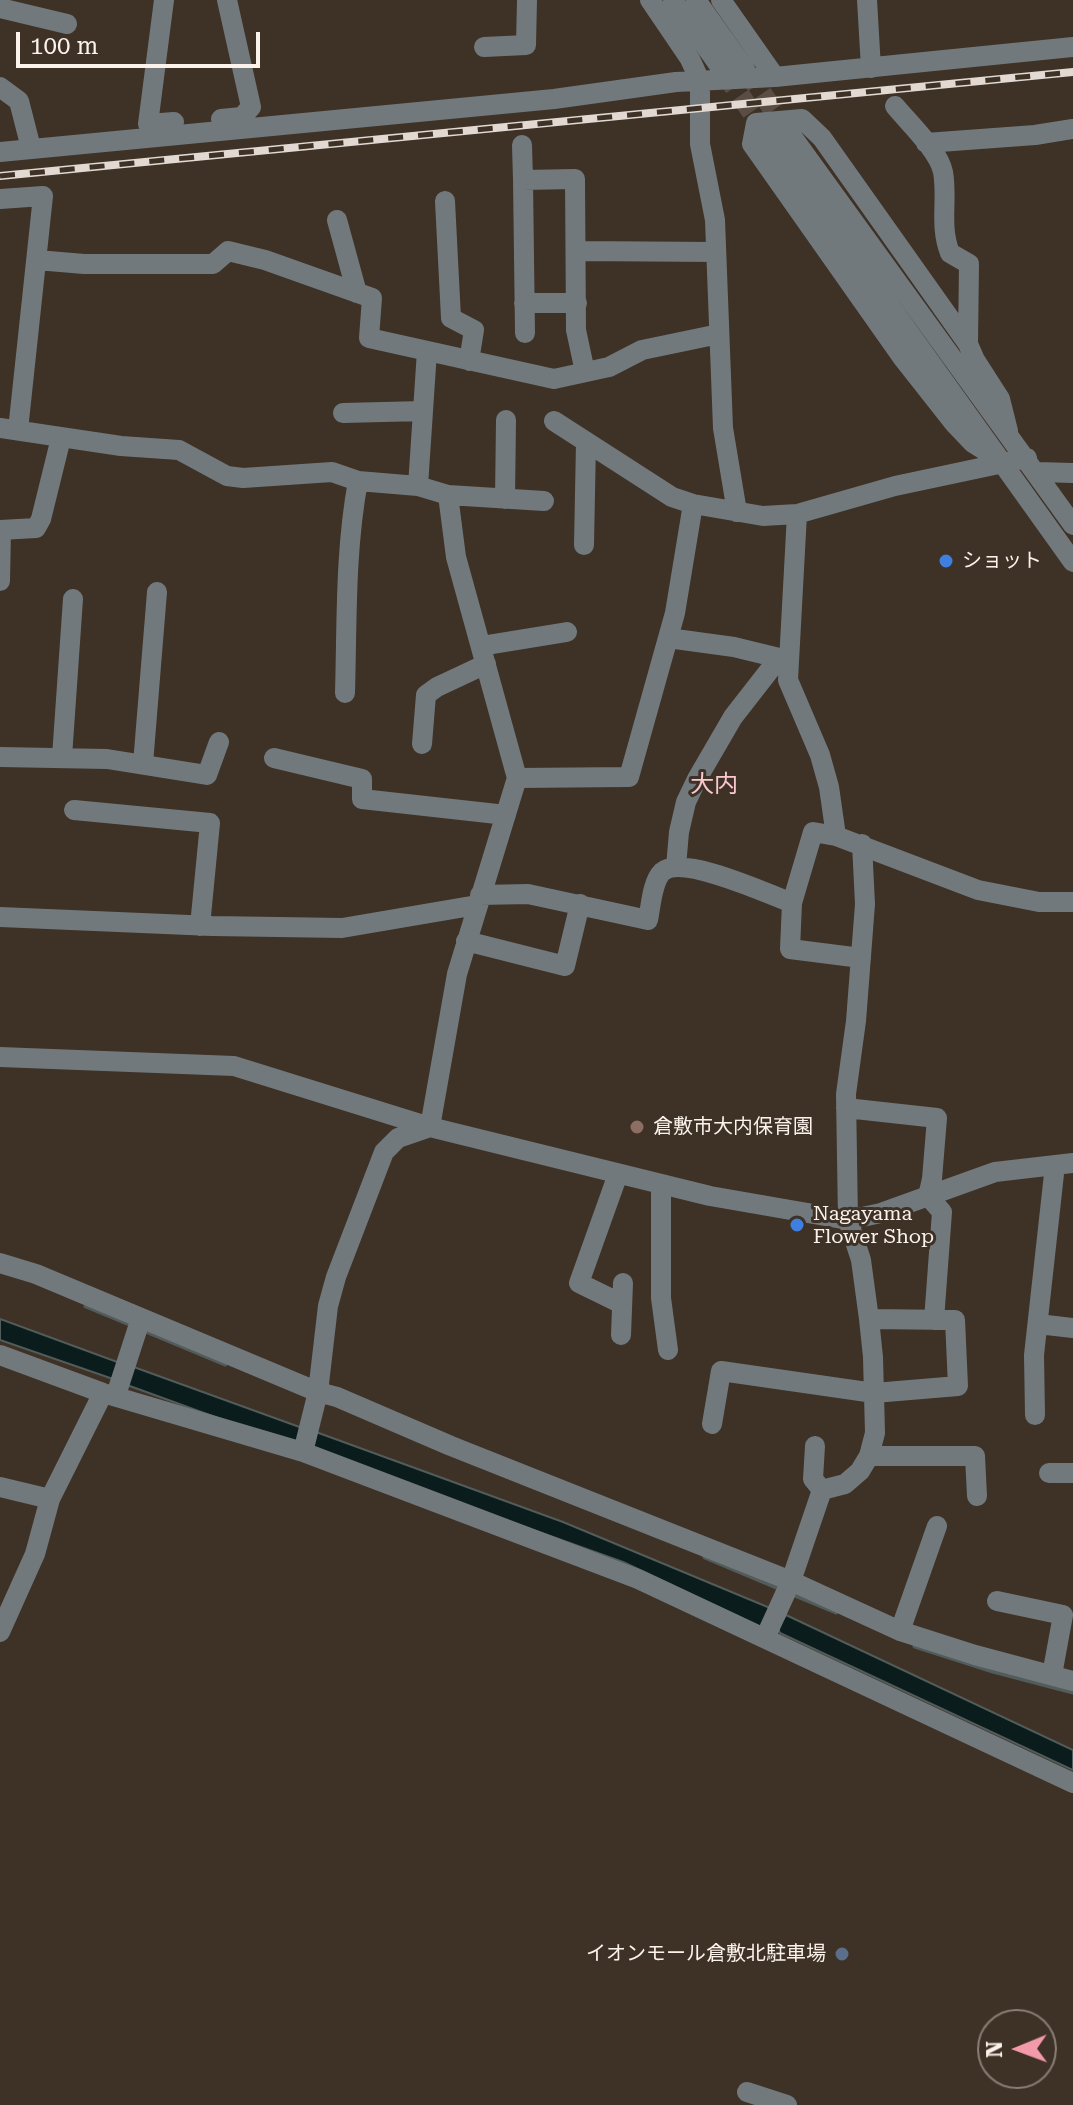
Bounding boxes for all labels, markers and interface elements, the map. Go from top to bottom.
scale bar [20,16,264,66]
text: 100 m [30,32,98,60]
place label: ショット [962,549,1042,573]
marker: ショット [937,552,955,570]
district label: 大内 [690,771,738,799]
place label: 倉敷市大内保育園 [653,1115,813,1139]
marker: 倉敷市大内保育園 [628,1118,646,1136]
place label: Nagayama Flower Shop [813,1202,934,1249]
marker: Nagayama Flower Shop [788,1216,806,1234]
place label: イオンモール倉敷北駐車場 [586,1942,826,1966]
marker: イオンモール倉敷北駐車場 [833,1945,851,1963]
north arrow [977,2009,1057,2089]
text: N [982,2041,1007,2058]

